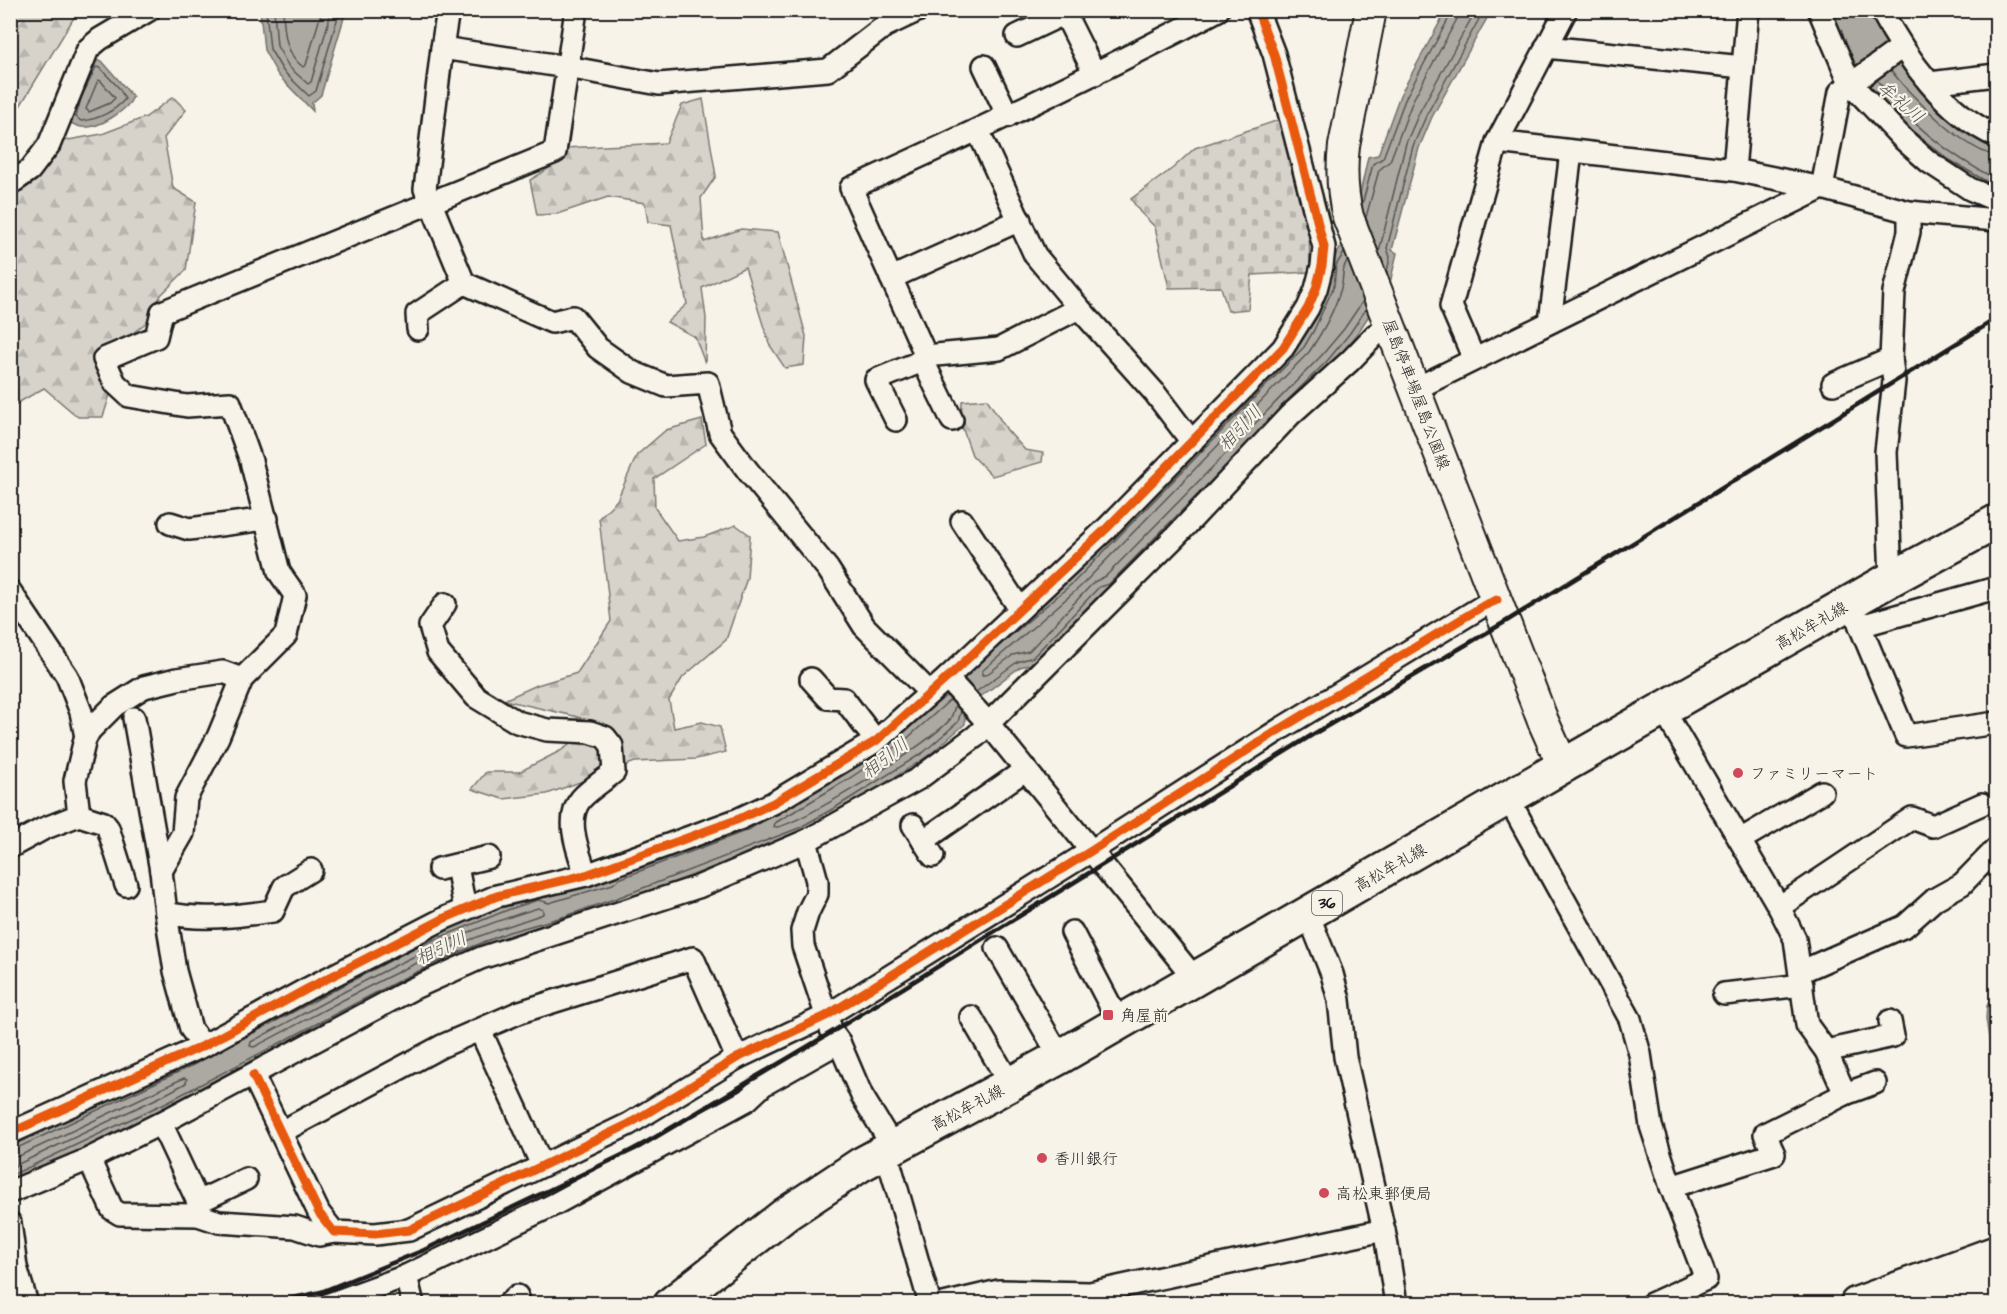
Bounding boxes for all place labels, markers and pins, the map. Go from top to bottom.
place label: ファミリーマート [1750,763,1878,785]
marker: ファミリーマート [1731,766,1745,780]
place label: 角屋前 [1120,1005,1168,1027]
marker: 角屋前 [1101,1008,1115,1022]
place label: 香川銀行 [1054,1148,1118,1170]
marker: 香川銀行 [1035,1151,1049,1165]
place label: 高松東郵便局 [1336,1183,1432,1205]
marker: 高松東郵便局 [1317,1186,1331,1200]

